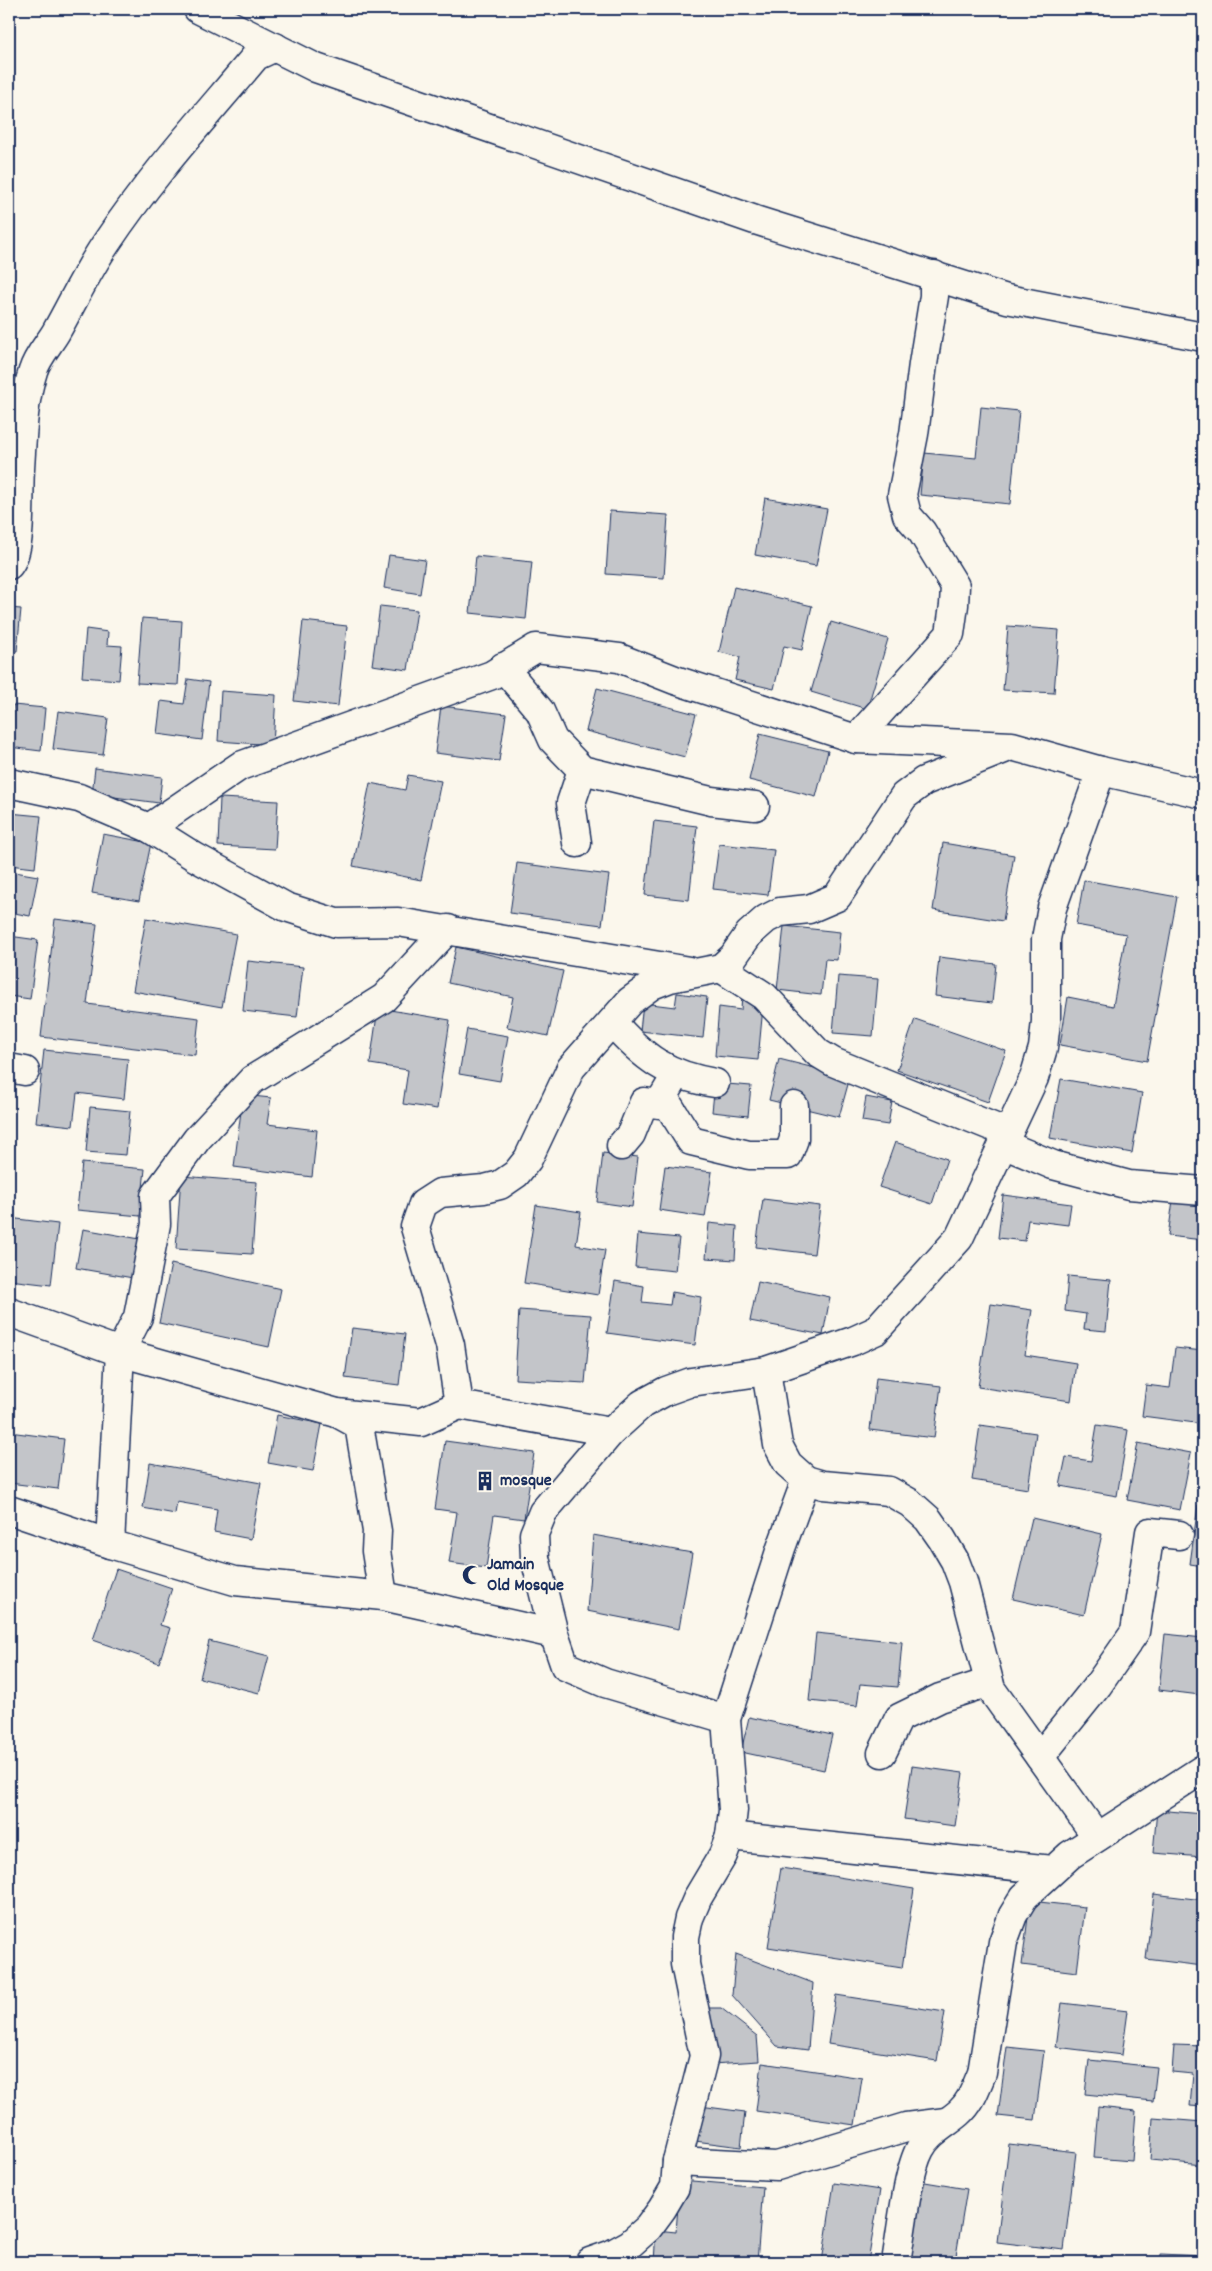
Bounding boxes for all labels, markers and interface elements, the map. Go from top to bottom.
place label: mosque [500,1469,552,1494]
building icon: mosque [474,1470,496,1492]
place label: Jamain Old Mosque [487,1553,564,1599]
mosque icon: Jamain Old Mosque [461,1564,483,1586]

